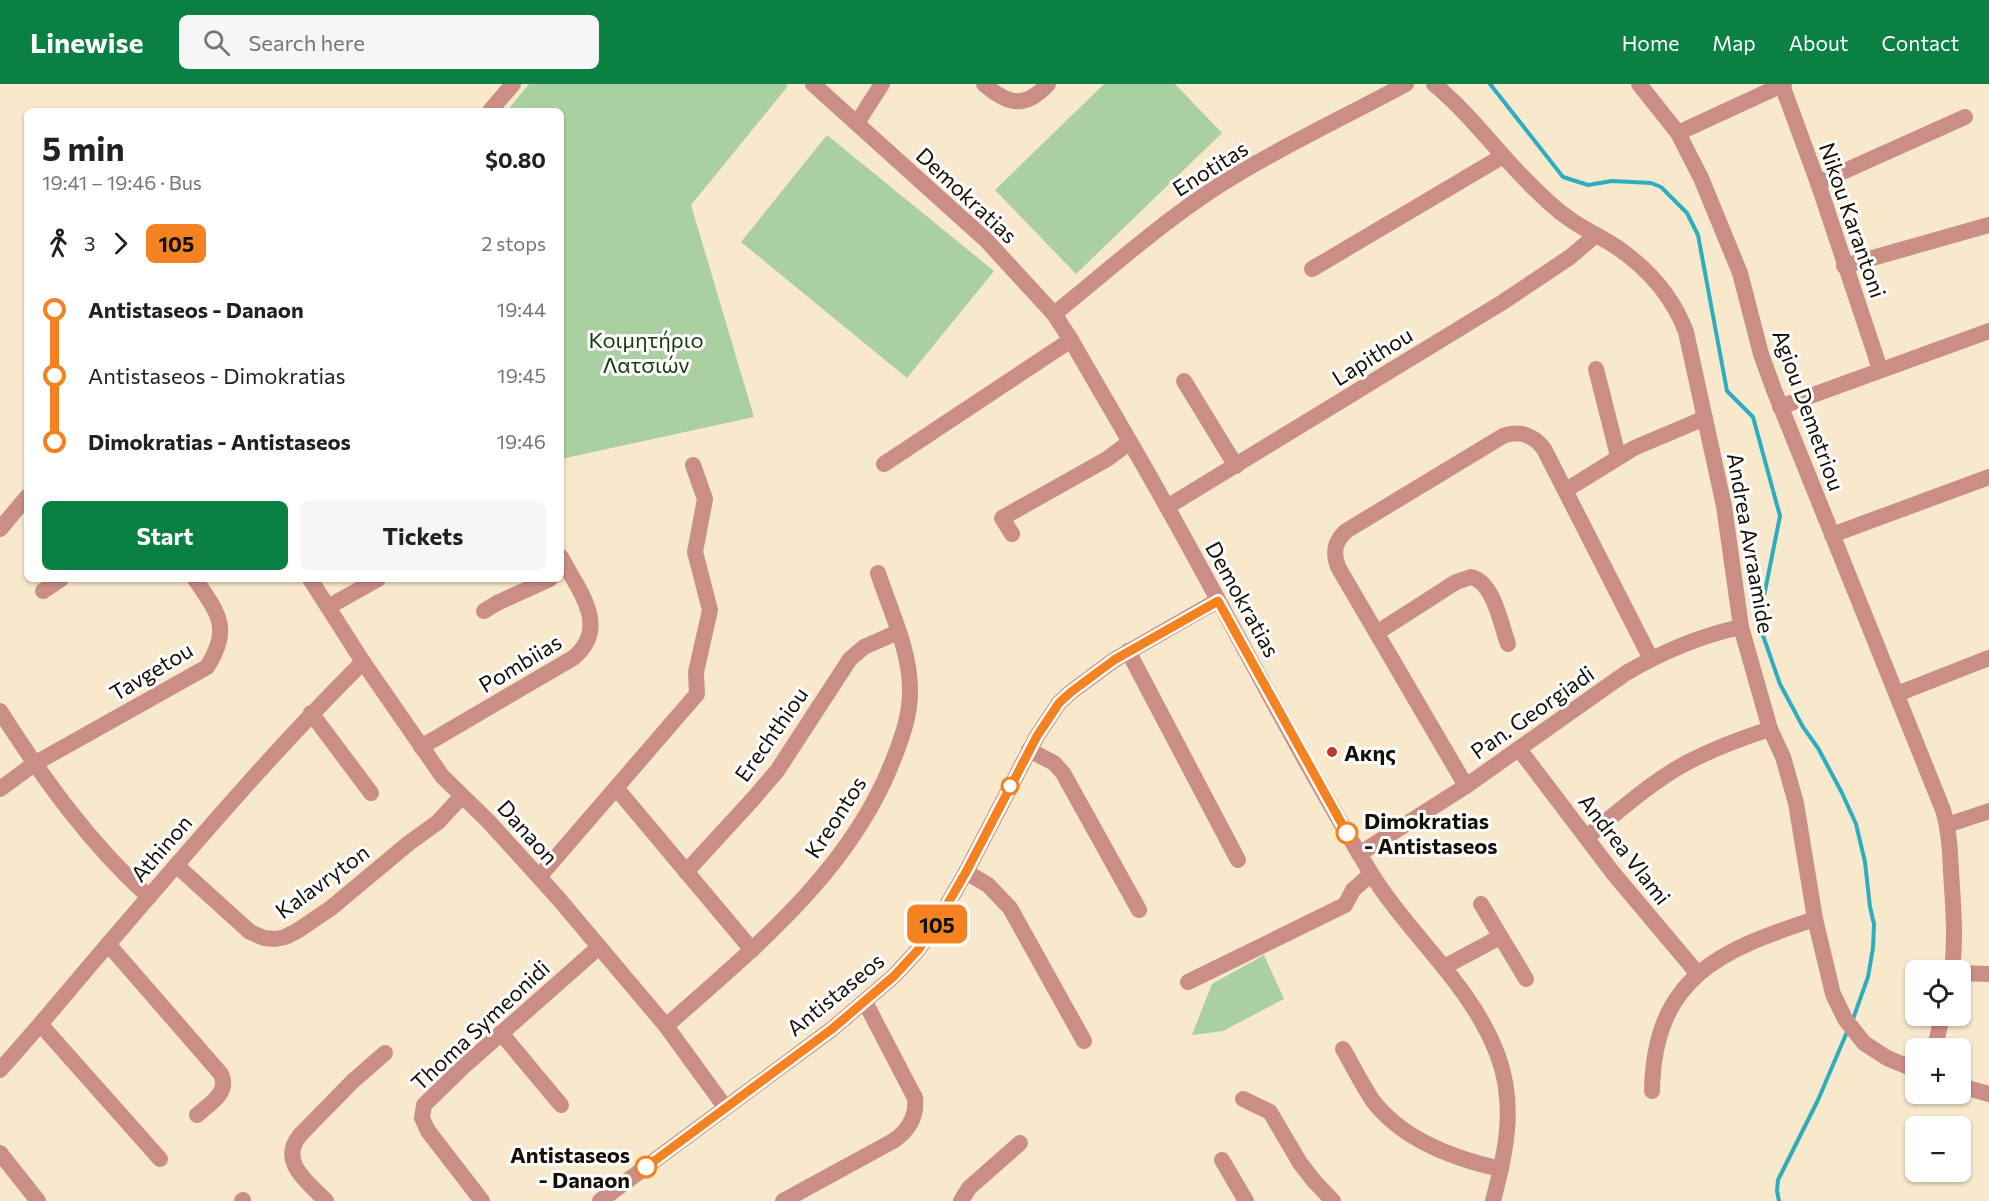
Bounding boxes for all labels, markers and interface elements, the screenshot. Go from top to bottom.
search box [179,15,599,69]
text: Linewise [30,25,143,59]
icon: search [200,26,233,59]
text: Search here [248,29,365,56]
text: Home [1622,30,1679,55]
text: Map [1712,30,1756,55]
text: About [1789,30,1848,55]
text: Contact [1881,30,1959,55]
text: 5 min [42,127,125,168]
street label: Enotitas [1167,134,1253,202]
street label: Nikou Karantoni [1814,139,1892,301]
street label: Demokratias [911,141,1023,249]
text: $0.80 [485,146,546,173]
text: 19:41 – 19:46 · Bus [42,170,202,194]
icon: walk [42,227,75,260]
icon: forward [104,227,137,260]
text: 3 [84,231,95,255]
text: 105 [158,231,194,256]
text: 2 stops [481,231,546,255]
text: Antistaseos - Danaon [88,296,304,323]
text: 19:44 [497,297,546,321]
street label: Lapithou [1327,321,1417,391]
park label: Κοιμητήριο Λατσιών [588,326,704,378]
street label: Agiou Demetriou [1767,326,1851,494]
text: Antistaseos - Dimokratias [88,362,346,389]
text: 19:45 [497,363,546,387]
text: Dimokratias - Antistaseos [88,428,351,455]
text: 19:46 [496,429,546,453]
street label: Andrea Avraamide [1722,451,1780,635]
button: Start [42,501,288,570]
button: Tickets [300,501,546,570]
street label: Demokratias [1200,536,1286,662]
street label: Pombiias [474,628,566,698]
street label: Tavgetou [105,636,197,706]
street label: Pan. Georgiadi [1465,660,1599,764]
street label: Erechthiou [729,681,813,787]
place label: Ακης [1344,739,1396,766]
marker: Ακης [1325,745,1339,759]
street label: Kreontos [799,771,871,863]
unlabelled marker [1001,777,1019,795]
street label: Andrea Vlami [1573,788,1677,910]
street label: Danaon [492,794,564,870]
place label: Dimokratias - Antistaseos [1364,807,1498,859]
street label: Athinon [125,809,197,887]
marker: Dimokratias - Antistaseos [1336,822,1358,844]
street label: Kalavryton [270,838,374,924]
line badge: 105 [902,904,972,944]
text: 105 [919,912,955,937]
street label: Antistaseos [781,947,889,1041]
street label: Thoma Symeonidi [405,954,555,1096]
map controls [1905,960,1971,1182]
button: locate [1905,960,1971,1026]
button: + [1905,1038,1971,1104]
button: − [1905,1116,1971,1182]
place label: Antistaseos - Danaon [510,1141,630,1193]
marker: Antistaseos - Danaon [635,1156,657,1178]

